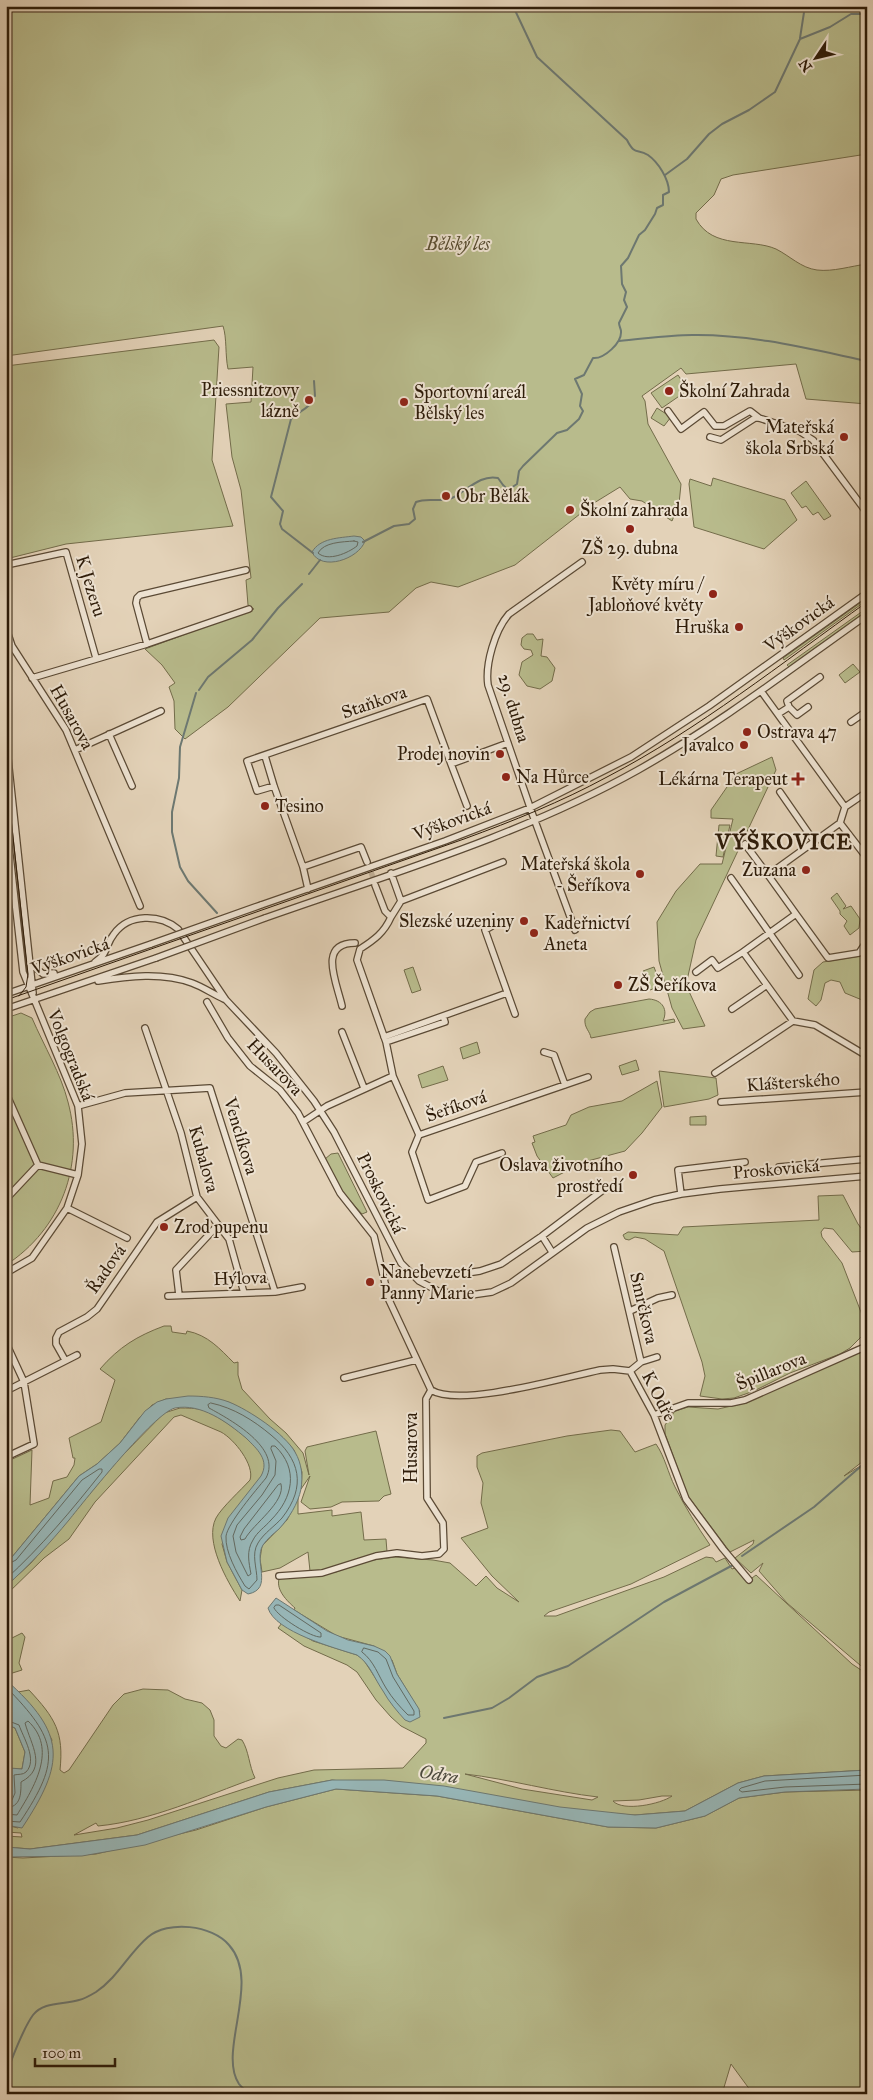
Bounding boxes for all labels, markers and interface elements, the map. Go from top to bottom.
north arrow [790,32,840,82]
text: N [795,55,816,75]
park label: Bělský les [425,233,491,255]
place label: Priessnitzovy lázně [201,379,300,422]
place label: Školní Zahrada [679,379,790,402]
place label: Sportovní areál Bělský les [414,381,526,424]
marker: Školní Zahrada [663,385,675,397]
marker: Priessnitzovy lázně [303,394,315,406]
marker: Sportovní areál Bělský les [398,396,410,408]
place label: Mateřská škola Srbská [746,416,834,459]
marker: Mateřská škola Srbská [838,431,850,443]
place label: Obr Bělák [456,485,530,507]
marker: Obr Bělák [440,490,452,502]
place label: Školní zahrada [580,498,688,521]
marker: Školní zahrada [564,504,576,516]
marker: ZŠ 29. dubna [624,523,636,535]
place label: ZŠ 29. dubna [582,536,679,559]
street label: K Jezeru [70,552,111,620]
place label: Květy míru / Jabloňové květy [586,573,705,617]
marker: Květy míru / Jabloňové květy [707,588,719,600]
street label: Výškovická [759,591,839,657]
place label: Hruška [675,616,729,638]
marker: Hruška [733,621,745,633]
street label: 29. dubna [493,671,535,745]
street label: Staňkova [339,680,410,723]
street label: Husarova [45,681,99,754]
place label: Ostrava 47 [757,721,837,743]
marker: Ostrava 47 [741,726,753,738]
place label: Javalco [680,734,734,757]
marker: Javalco [738,739,750,751]
place label: Prodej novin [397,743,490,765]
marker: Prodej novin [494,748,506,760]
place label: Na Hůrce [516,766,589,788]
place label: Lékárna Terapeut [658,768,789,790]
marker: Na Hůrce [500,771,512,783]
marker: Lékárna Terapeut [792,773,804,785]
place label: Tesino [275,795,324,817]
street label: Výškovická [409,797,494,846]
marker: Tesino [259,800,271,812]
district label: VÝŠKOVICE [714,827,853,855]
place label: Mateřská škola - Šeříkova [521,853,630,896]
place label: Zuzana [742,859,796,881]
marker: Zuzana [800,864,812,876]
marker: Mateřská škola - Šeříkova [634,868,646,880]
place label: Slezské uzeniny [399,910,515,932]
place label: Kadeřnictví Aneta [543,912,631,955]
marker: Slezské uzeniny [518,915,530,927]
marker: Kadeřnictví Aneta [528,927,540,939]
street label: Výškovická [27,932,112,980]
place label: ZŠ Šeříkova [628,973,717,996]
marker: ZŠ Šeříkova [612,979,624,991]
street label: Volgogradská [41,1005,100,1105]
street label: Husarova [242,1034,308,1100]
street label: Klášterského [745,1068,841,1096]
street label: Šeříková [422,1084,490,1127]
street label: Venclíkova [219,1094,263,1178]
street label: Kubalova [184,1123,224,1195]
street label: Proskovická [352,1149,410,1237]
place label: Oslava životního prostředí [499,1154,624,1197]
street label: Proskovická [732,1154,821,1184]
marker: Oslava životního prostředí [627,1169,639,1181]
place label: Zrod pupenu [174,1216,269,1238]
marker: Zrod pupenu [158,1221,170,1233]
street label: Řadová [81,1239,131,1298]
place label: Nanebevzetí Panny Marie [380,1261,474,1304]
street label: Hýlova [213,1266,268,1290]
street label: Smrčkova [625,1270,663,1347]
marker: Nanebevzetí Panny Marie [364,1276,376,1288]
street label: Špillarova [732,1346,810,1395]
street label: K Odře [637,1367,681,1425]
street label: Husarova [400,1412,422,1484]
water label: Odra [418,1760,460,1788]
scale bar [35,2035,115,2067]
text: 100 m [42,2044,82,2062]

